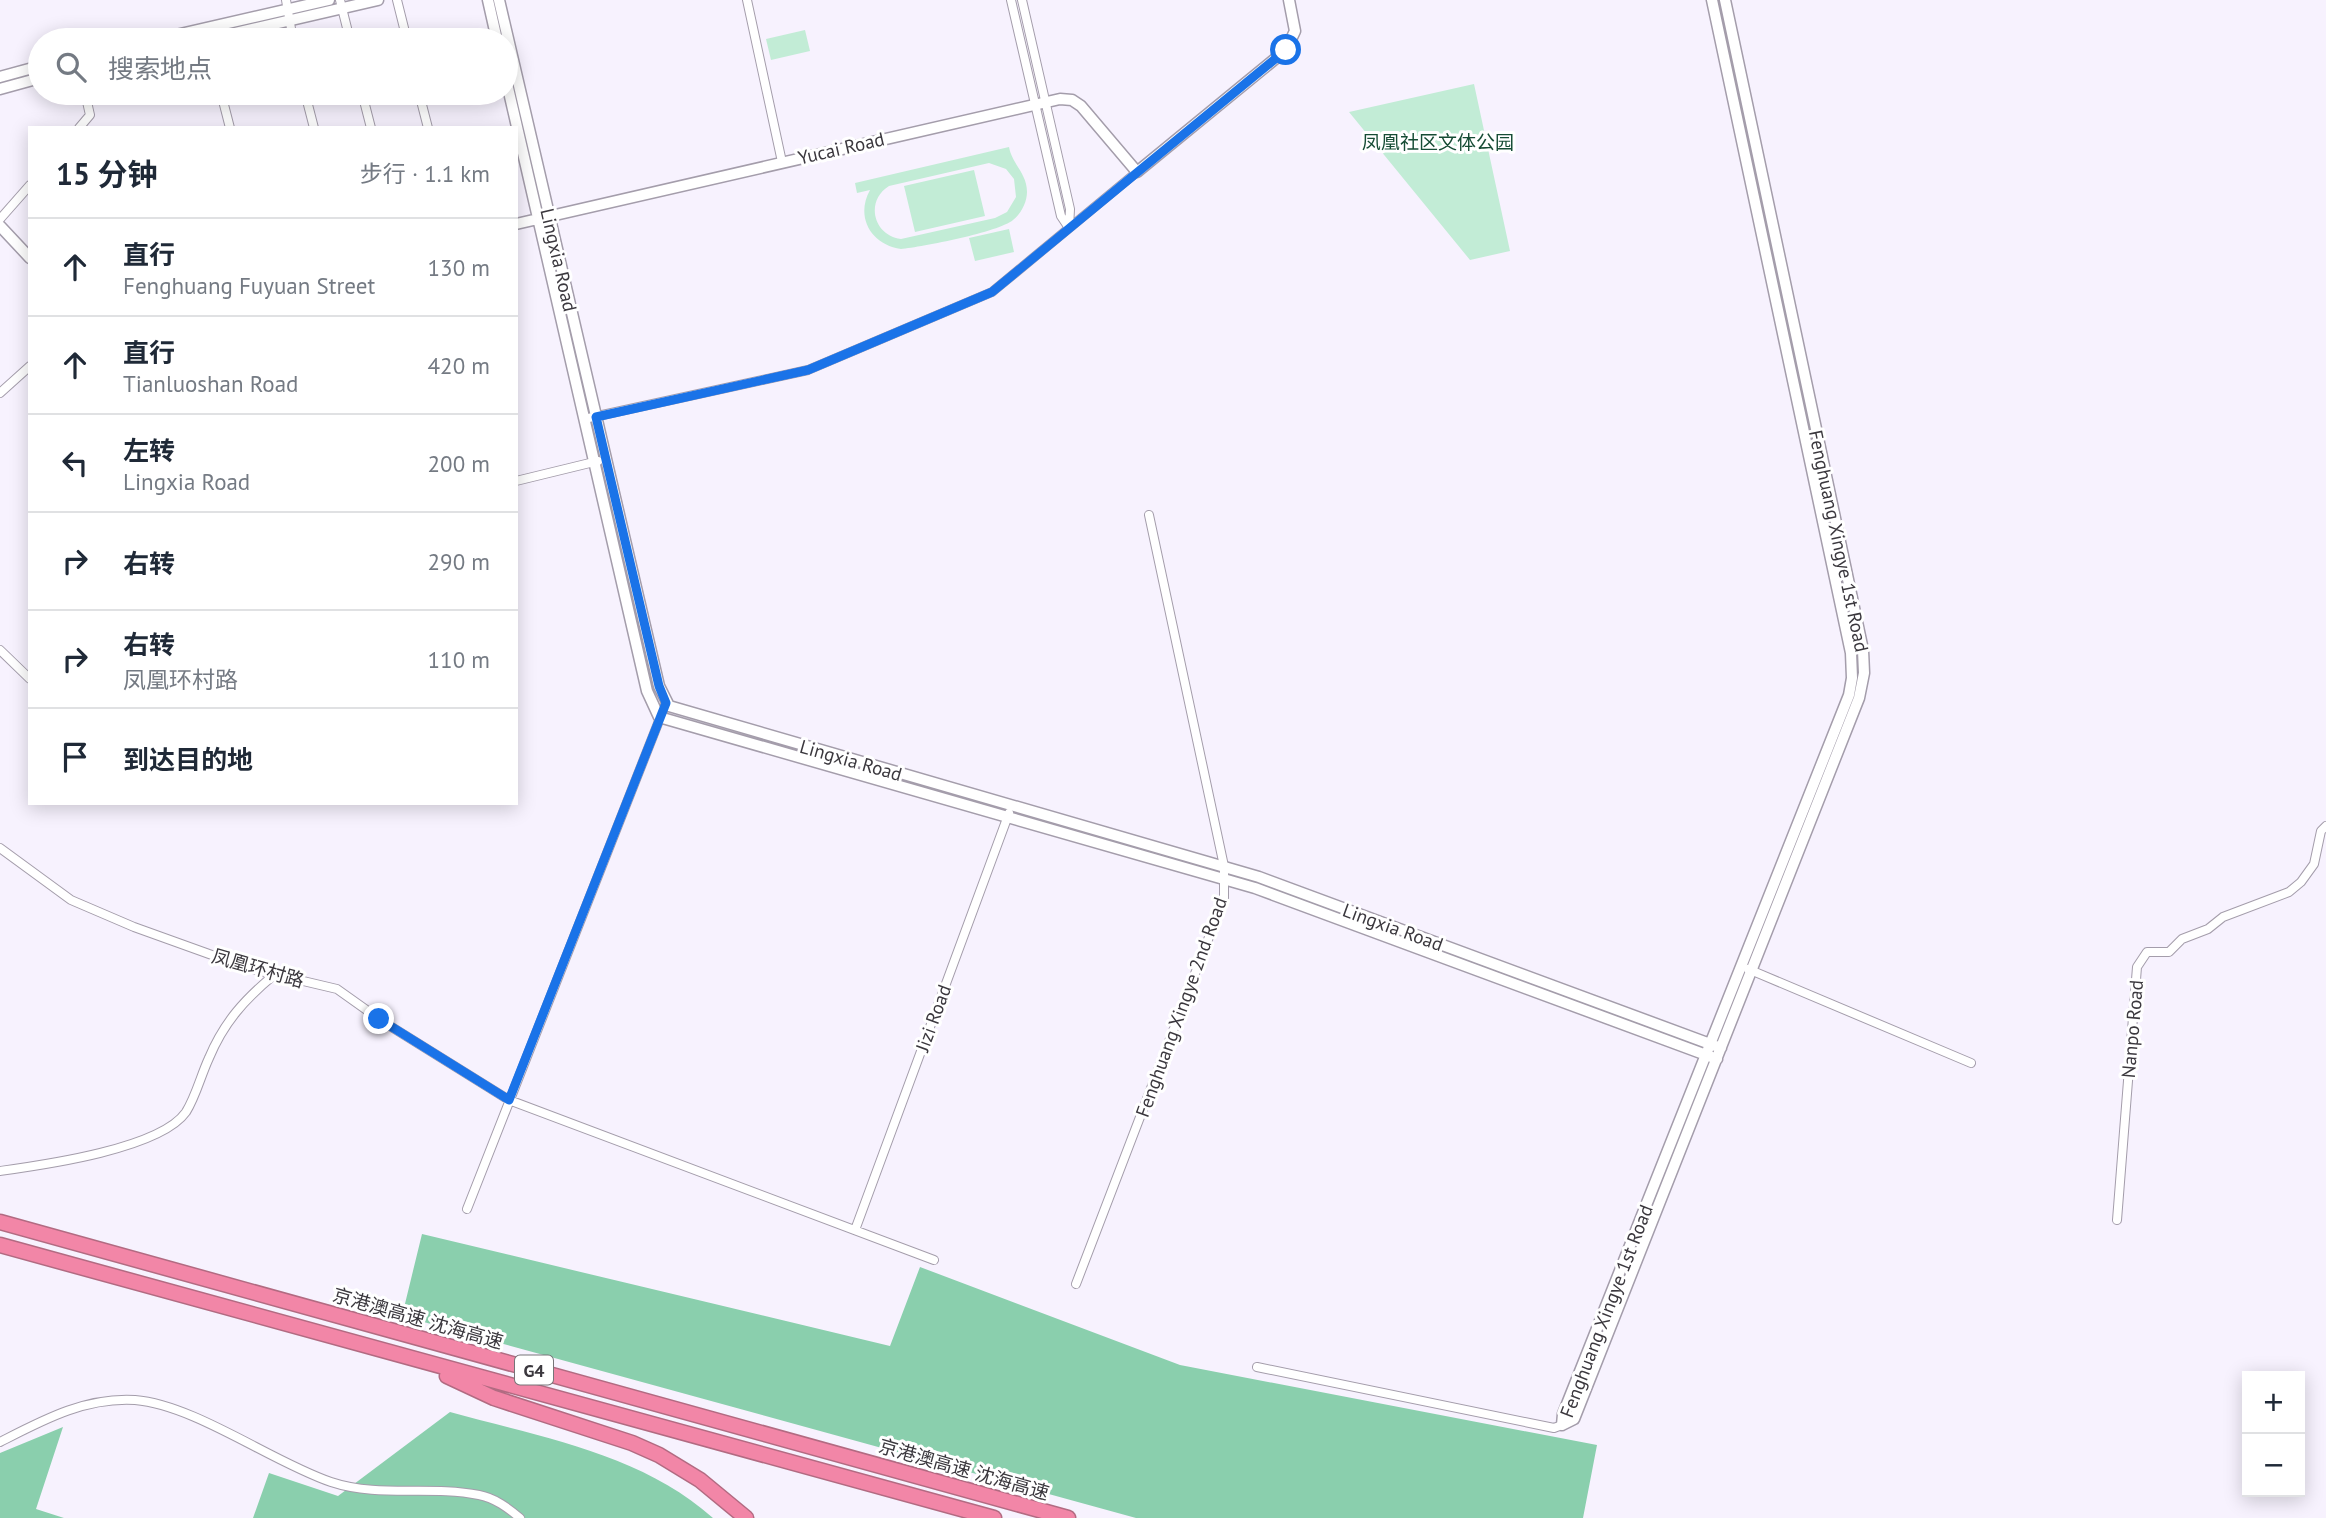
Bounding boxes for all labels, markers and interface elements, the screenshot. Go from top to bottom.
search box [28,28,518,105]
route start [1270,34,1301,65]
icon: search [52,48,90,86]
text: 搜索地点 [108,52,212,85]
street label: Yucai Road [795,126,887,170]
park label: 凤凰社区文体公园 [1362,130,1514,154]
text: 15 分钟 [56,154,158,193]
text: 步行 · 1.1 km [360,159,490,188]
street label: Lingxia Road [535,206,583,314]
text: 直行 [123,238,175,271]
icon: ahead [56,248,94,286]
text: 130 m [428,253,490,282]
text: Fenghuang Fuyuan Street [123,271,375,300]
text: 直行 [123,336,175,369]
icon: ahead [56,346,94,384]
text: 420 m [428,351,490,380]
text: Tianluoshan Road [123,369,298,398]
street label: Fenghuang Xingye 1st Road [1804,428,1874,654]
text: 左转 [123,434,175,467]
icon: left [56,444,94,482]
text: 200 m [428,449,490,478]
text: Lingxia Road [123,467,250,496]
icon: right [56,542,94,580]
text: 右转 [123,547,175,580]
text: 290 m [428,547,490,576]
text: 右转 [123,628,175,661]
icon: right [56,640,94,678]
text: 110 m [428,645,490,674]
text: 凤凰环村路 [123,665,238,694]
street label: Lingxia Road [797,734,905,786]
icon: arrive [56,738,94,776]
text: 到达目的地 [123,743,253,776]
street label: Fenghuang Xingye 2nd Road [1130,894,1232,1120]
street label: Lingxia Road [1340,898,1446,956]
street label: 凤凰环村路 [209,943,307,993]
street label: Nanpo Road [2116,979,2148,1079]
street label: Jizi Road [909,981,956,1056]
route end [363,1003,394,1034]
street label: Fenghuang Xingye 1st Road [1554,1201,1658,1421]
street label: 京港澳高速 沈海高速 [330,1282,506,1354]
road number: G4 [515,1356,553,1385]
map controls [2242,1371,2305,1497]
button: + [2242,1371,2305,1434]
street label: 京港澳高速 沈海高速 [876,1433,1052,1505]
button: − [2242,1434,2305,1497]

